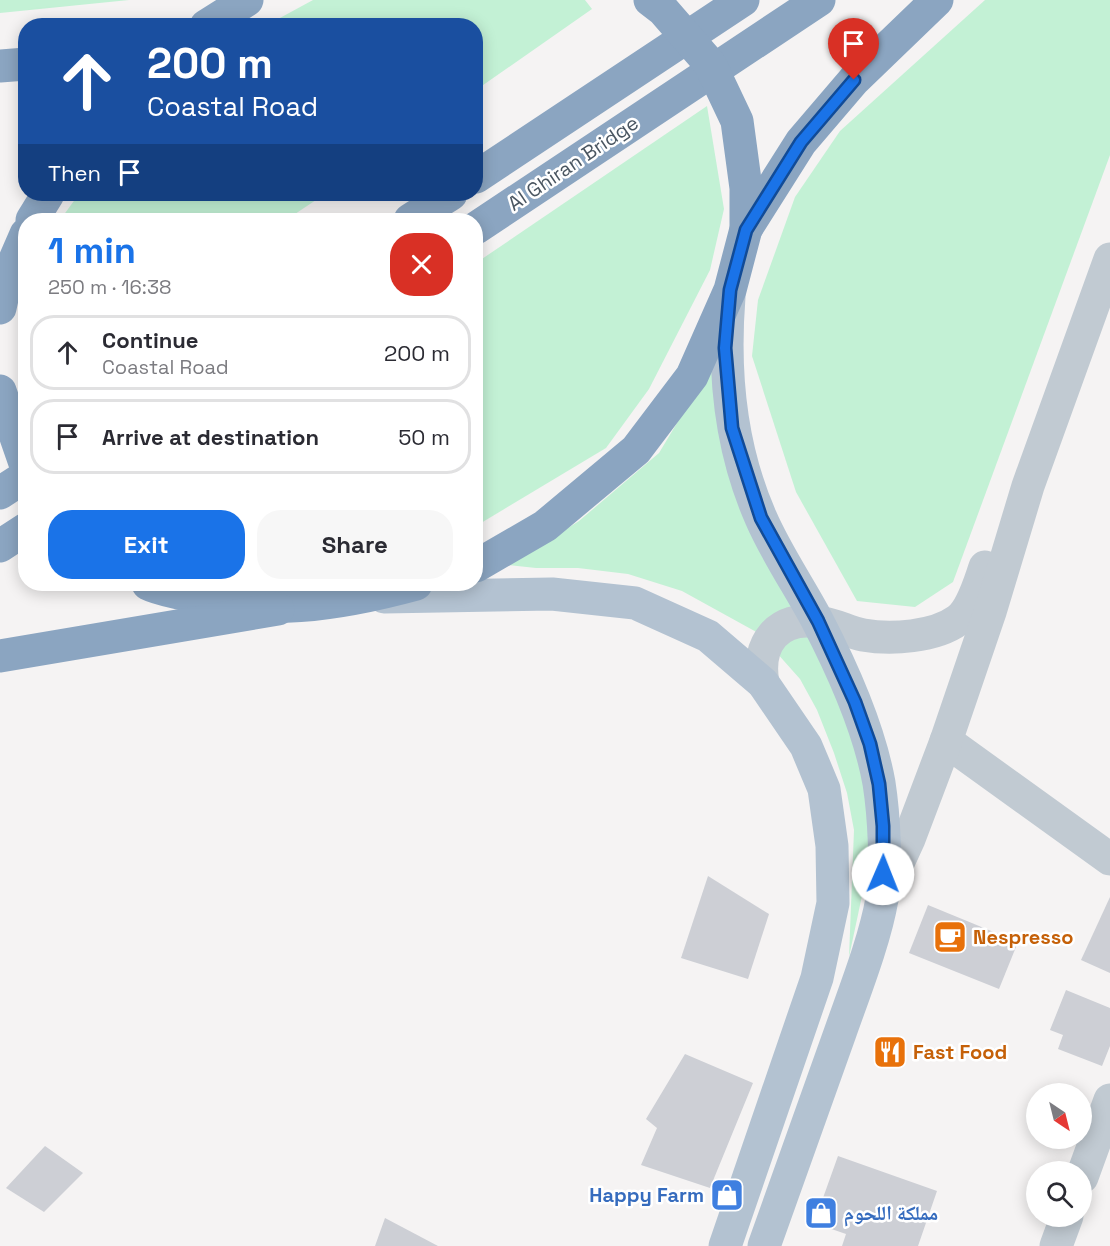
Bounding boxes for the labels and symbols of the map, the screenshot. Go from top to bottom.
pin [828,18,879,80]
street label: Al Ghiran Bridge [503,110,643,216]
position arrow [851,842,915,906]
cafe icon: Nespresso [932,919,968,955]
place label: Nespresso [973,924,1073,950]
restaurant icon: Fast Food [872,1034,908,1070]
place label: Fast Food [913,1039,1007,1065]
north arrow [1026,1083,1092,1149]
shop icon: Happy Farm [709,1177,745,1213]
place label: Happy Farm [589,1182,704,1208]
shop icon: مملكة اللحوم [803,1195,839,1231]
place label: مملكة اللحوم [844,1200,938,1227]

